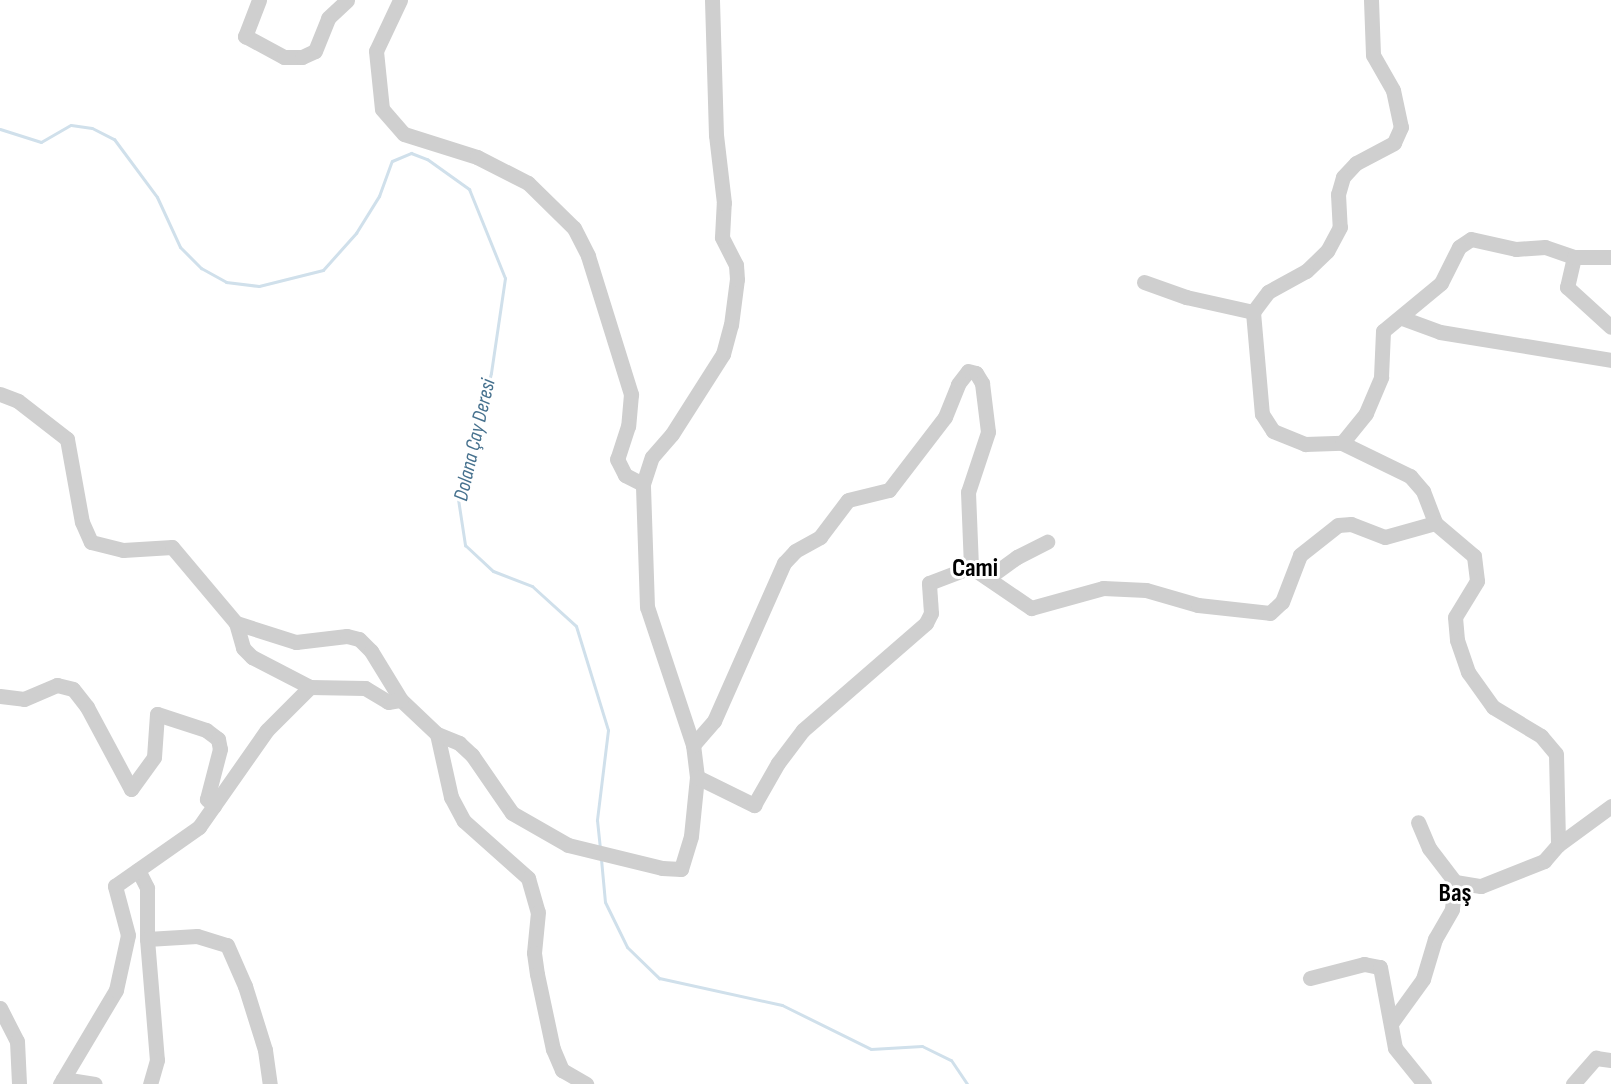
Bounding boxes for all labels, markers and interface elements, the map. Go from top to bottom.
water label: Dolana Çay Deresi [449,377,501,503]
district label: Cami [952,553,998,585]
district label: Baş [1438,878,1472,910]

